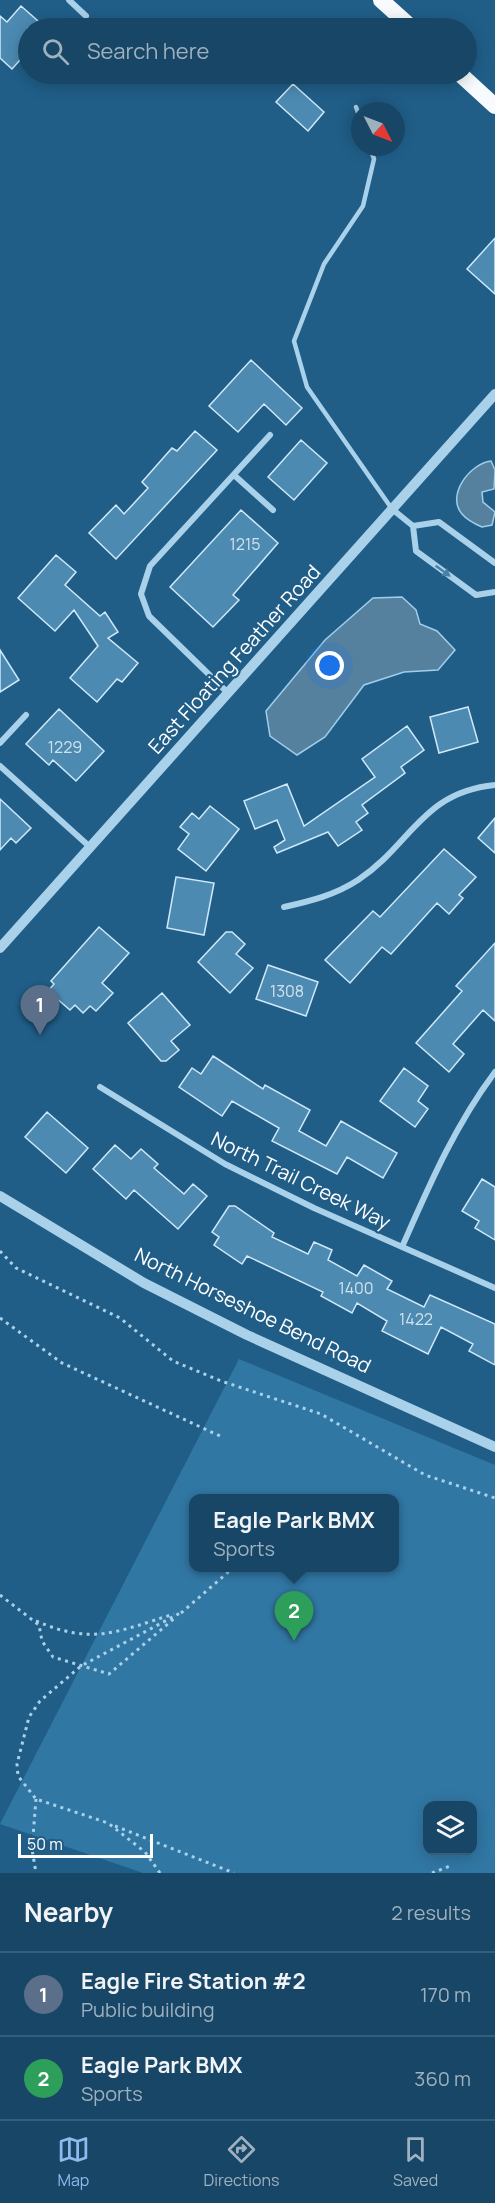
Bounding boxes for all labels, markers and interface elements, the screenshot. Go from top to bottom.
search box [18,18,477,84]
icon: search [39,35,72,68]
text: Search here [87,36,209,66]
north arrow [351,102,405,156]
house number: 1215 [230,533,260,555]
street label: East Floating Feather Road [142,559,326,759]
one-way arrow [434,565,450,577]
your location [315,651,344,680]
house number: 1229 [48,736,82,758]
house number: 1308 [270,980,304,1002]
pin: 1 [20,986,60,1035]
street label: North Trail Creek Way [207,1125,396,1235]
street label: North Horseshoe Bend Road [130,1241,376,1379]
house number: 1400 [338,1277,374,1299]
house number: 1422 [399,1308,433,1330]
popup [189,1494,399,1572]
text: Eagle Park BMX [213,1505,375,1535]
text: Sports [213,1535,275,1562]
pin: 2 [274,1592,314,1641]
map controls [423,1801,477,1855]
button: layers [423,1801,477,1855]
scale bar [18,1831,153,1858]
text: 50 m [27,1833,63,1855]
text: Nearby [24,1894,113,1930]
text: 2 results [391,1899,471,1926]
text: Eagle Fire Station #2 [81,1966,306,1996]
text: 1 [39,1981,48,2008]
text: 170 m [420,1981,471,2008]
text: Public building [81,1996,215,2023]
text: Eagle Park BMX [81,2050,242,2080]
text: 2 [38,2065,49,2092]
text: 360 m [414,2065,471,2092]
text: Sports [81,2080,143,2107]
tab: Map [57,2133,90,2191]
tab: Directions [204,2133,279,2191]
tab: Saved [393,2133,438,2191]

